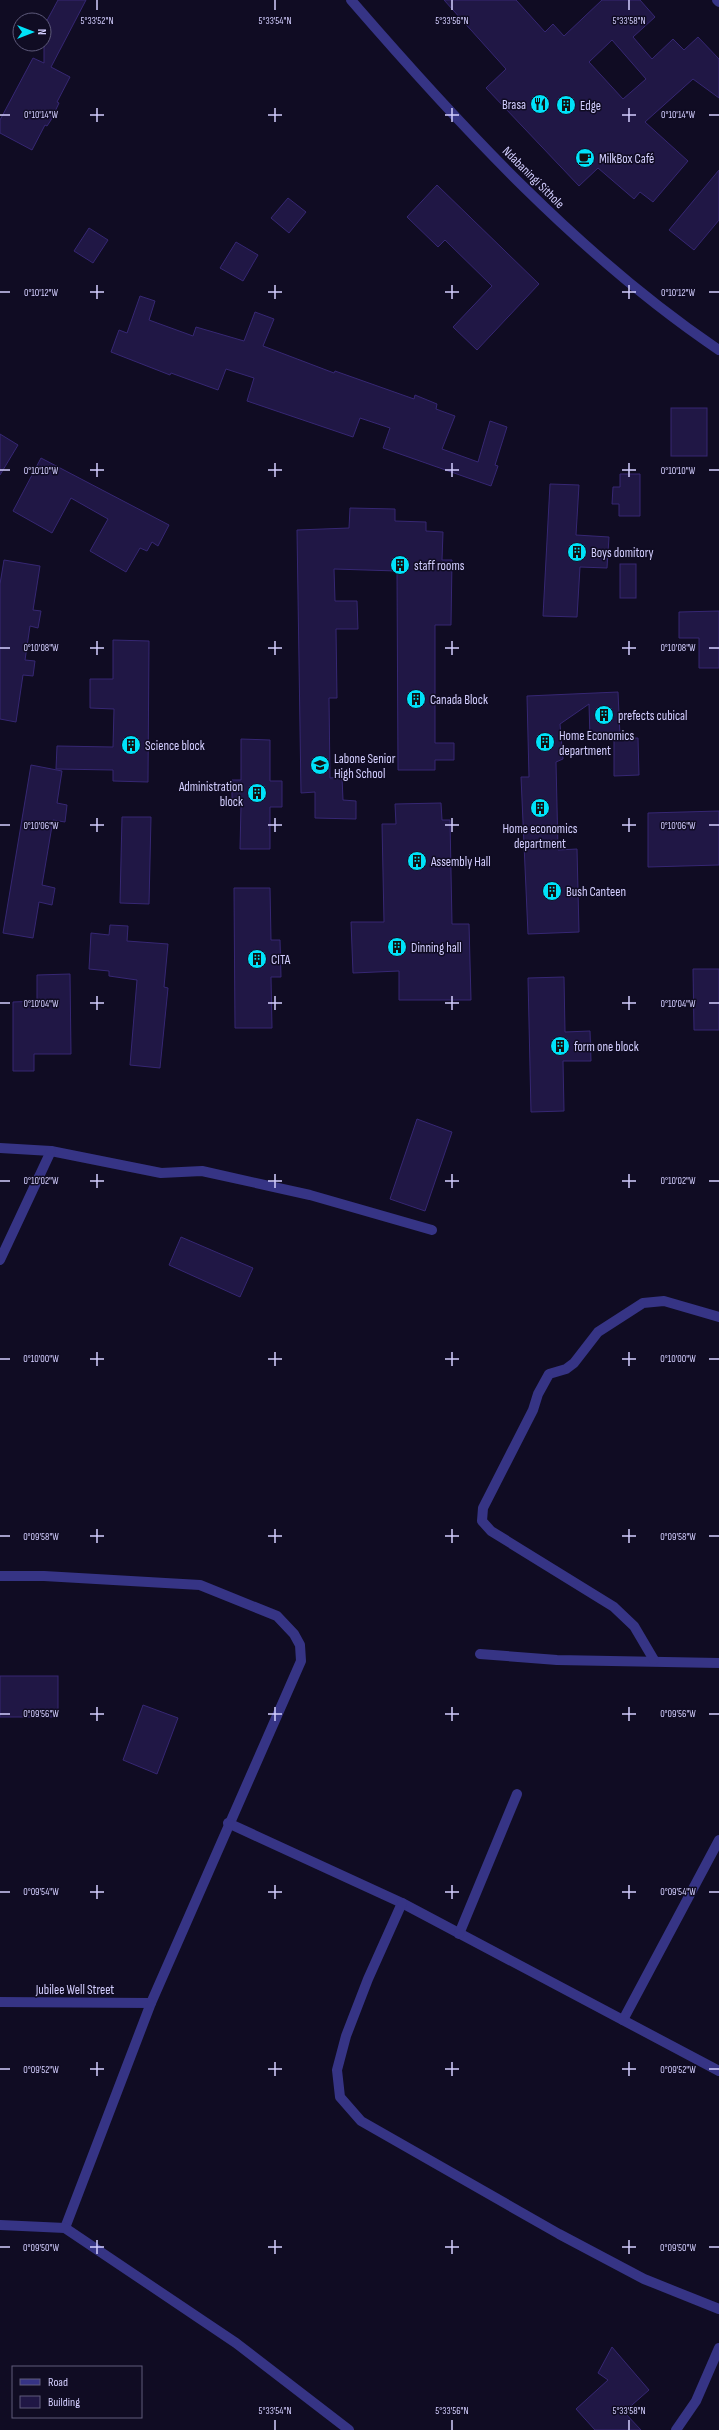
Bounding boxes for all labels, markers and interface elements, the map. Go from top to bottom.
north arrow [12,12,52,52]
text: 5°33'52"N [80,15,114,27]
text: 5°33'54"N [258,15,292,27]
text: 5°33'56"N [435,15,469,27]
text: 5°33'58"N [612,15,646,27]
text: N [35,29,48,35]
restaurant icon: Brasa [529,93,551,115]
building icon: Edge [555,94,577,116]
place label: Brasa [502,97,526,113]
place label: Edge [580,98,601,114]
text: 0°10'14"W [24,109,59,121]
text: 0°10'14"W [661,109,696,121]
street label: Ndabaningi Sithole [499,143,568,212]
cafe icon: MilkBox Café [574,147,596,169]
place label: MilkBox Café [599,151,654,167]
text: 0°10'12"W [24,287,59,299]
text: 0°10'12"W [661,287,696,299]
text: 0°10'10"W [24,465,59,477]
text: 0°10'10"W [661,465,696,477]
building icon: Boys domitory [566,541,588,563]
place label: Boys domitory [591,545,654,561]
building icon: staff rooms [389,554,411,576]
place label: staff rooms [414,558,465,574]
text: 0°10'08"W [23,642,59,654]
text: 0°10'08"W [660,642,696,654]
building icon: Canada Block [405,688,427,710]
place label: Canada Block [430,692,488,708]
building icon: prefects cubical [593,704,615,726]
place label: prefects cubical [618,708,687,724]
place label: Home Economics department [559,728,634,759]
building icon: Home Economics department [534,731,556,753]
building icon: Science block [120,734,142,756]
place label: Science block [145,738,205,754]
place label: Labone Senior High School [334,751,396,782]
school or university icon: Labone Senior High School [309,754,331,776]
place label: Administration block [178,779,243,810]
building icon: Administration block [246,782,268,804]
building icon: Home economics department [529,797,551,819]
text: 0°10'06"W [23,820,59,832]
text: 0°10'06"W [660,820,696,832]
place label: Home economics department [503,821,578,852]
building icon: Assembly Hall [406,850,428,872]
place label: Assembly Hall [430,854,491,870]
building icon: Bush Canteen [541,880,563,902]
place label: Bush Canteen [566,884,626,900]
building icon: Dinning hall [386,936,408,958]
place label: Dinning hall [411,940,462,956]
building icon: CITA [246,948,268,970]
place label: CITA [271,952,291,968]
text: 0°10'04"W [23,998,59,1010]
text: 0°10'04"W [660,998,696,1010]
building icon: form one block [549,1035,571,1057]
place label: form one block [574,1039,639,1055]
text: 0°10'02"W [24,1175,59,1187]
text: 0°10'02"W [661,1175,696,1187]
text: 0°10'00"W [23,1353,59,1365]
text: 0°10'00"W [660,1353,696,1365]
text: 0°09'58"W [23,1531,59,1543]
text: 0°09'58"W [660,1531,696,1543]
text: 0°09'56"W [23,1708,59,1720]
text: 0°09'56"W [660,1708,696,1720]
text: 0°09'54"W [23,1886,59,1898]
text: 0°09'54"W [660,1886,696,1898]
street label: Jubilee Well Street [35,1982,114,1998]
text: 0°09'52"W [23,2064,59,2076]
text: 0°09'52"W [660,2064,696,2076]
text: 0°09'50"W [23,2242,59,2254]
text: 0°09'50"W [660,2242,696,2254]
legend [12,2366,142,2418]
text: Road [48,2375,68,2390]
text: Building [48,2395,80,2410]
text: 5°33'54"N [258,2405,292,2417]
text: 5°33'56"N [435,2405,469,2417]
text: 5°33'58"N [612,2405,646,2417]

